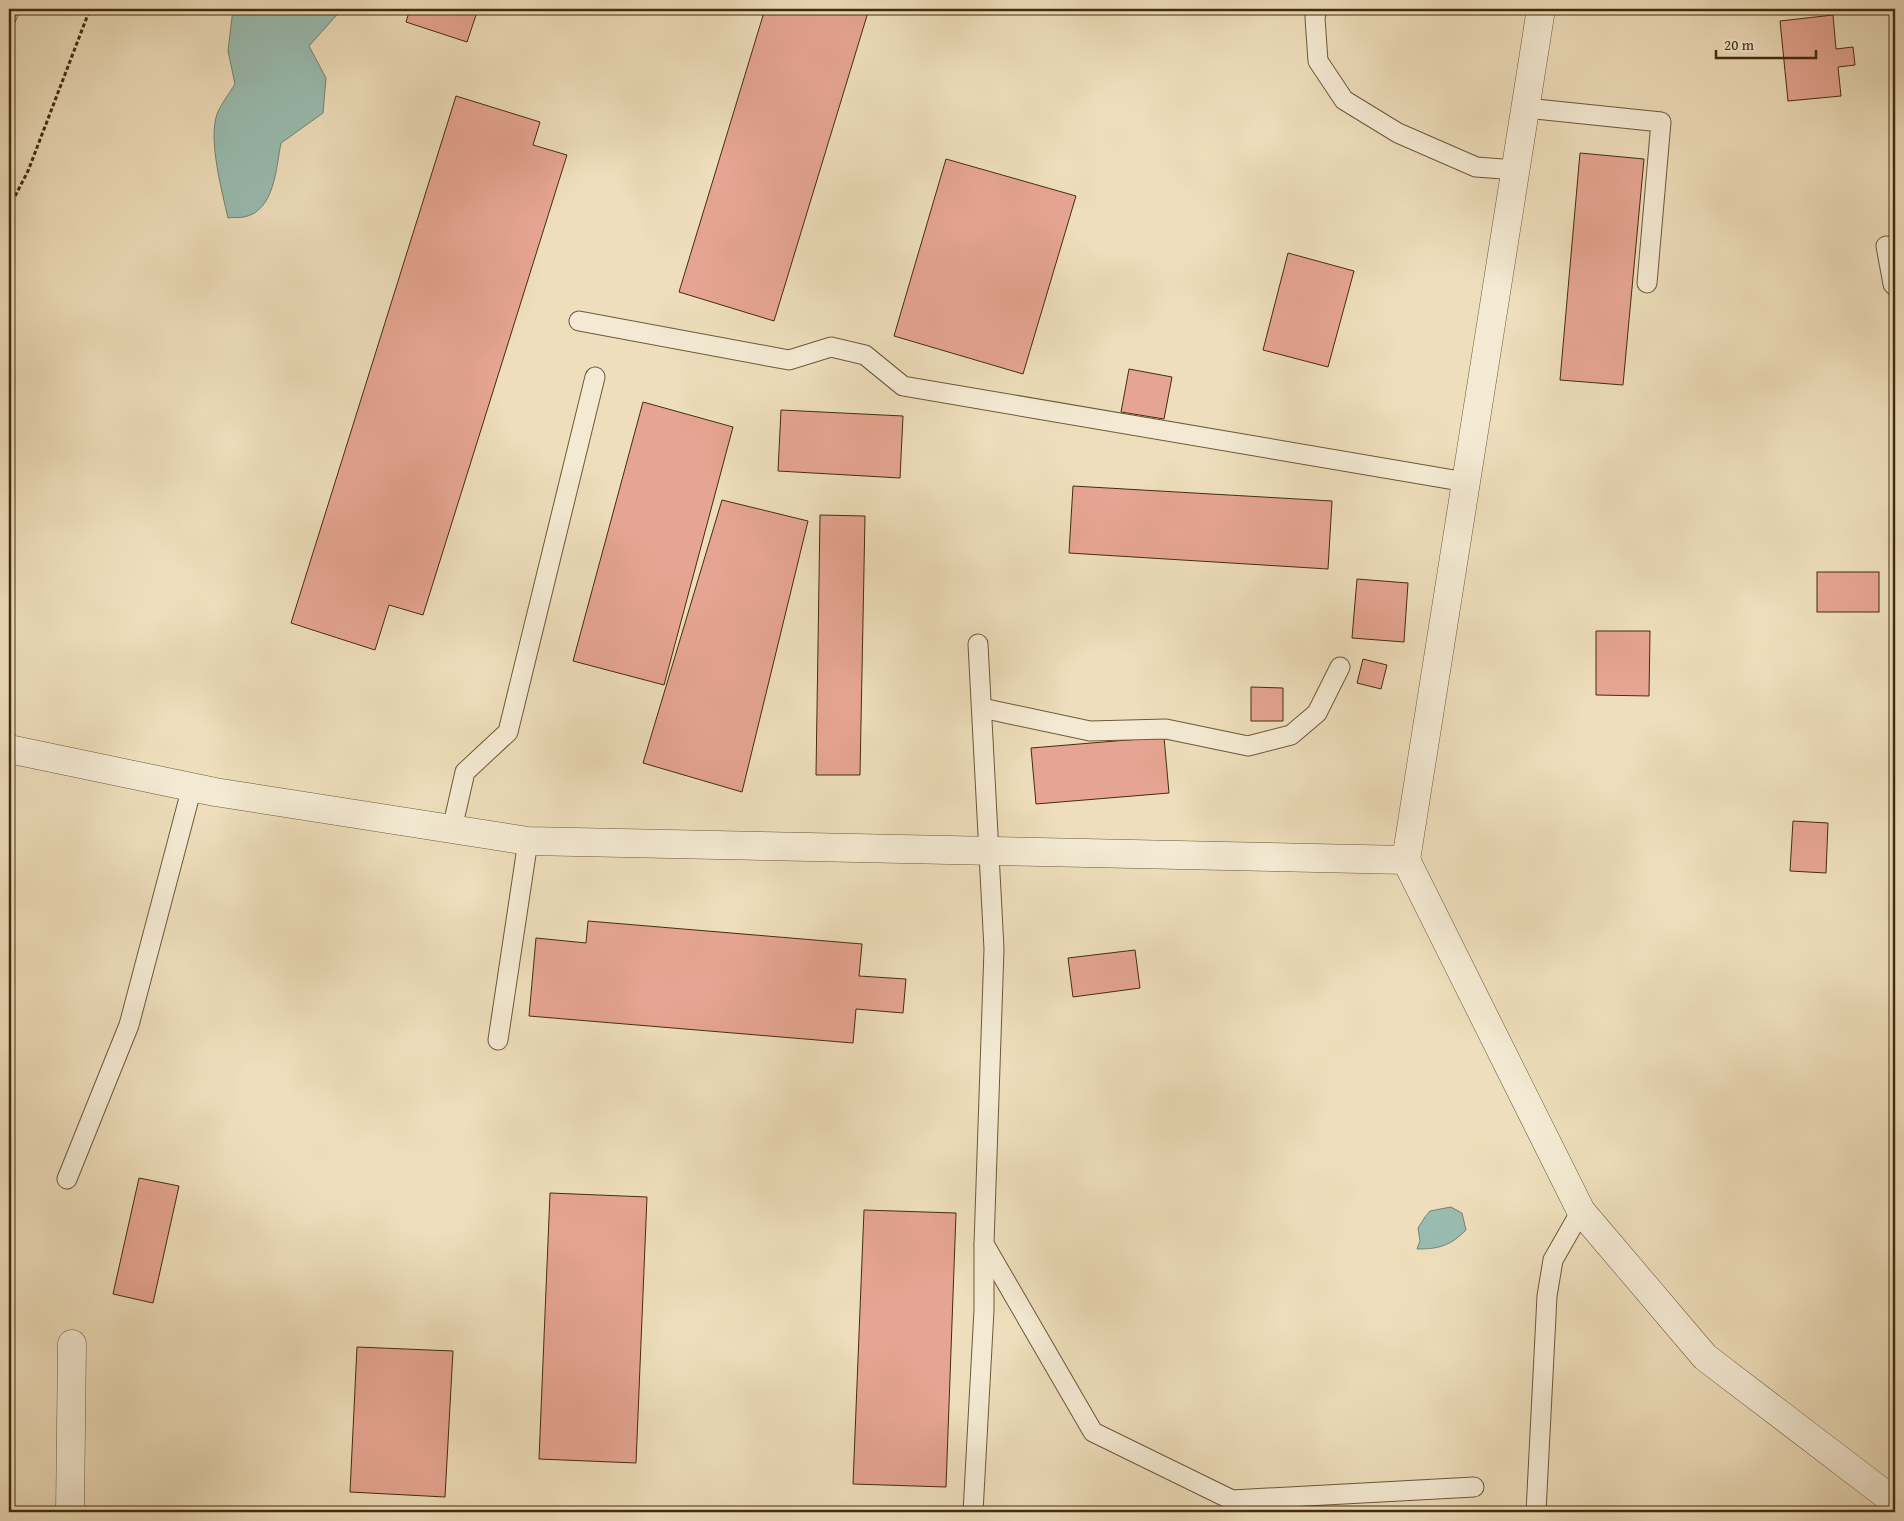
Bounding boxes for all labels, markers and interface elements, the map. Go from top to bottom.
scale bar [1716,28,1816,60]
text: 20 m [1724,34,1755,55]

